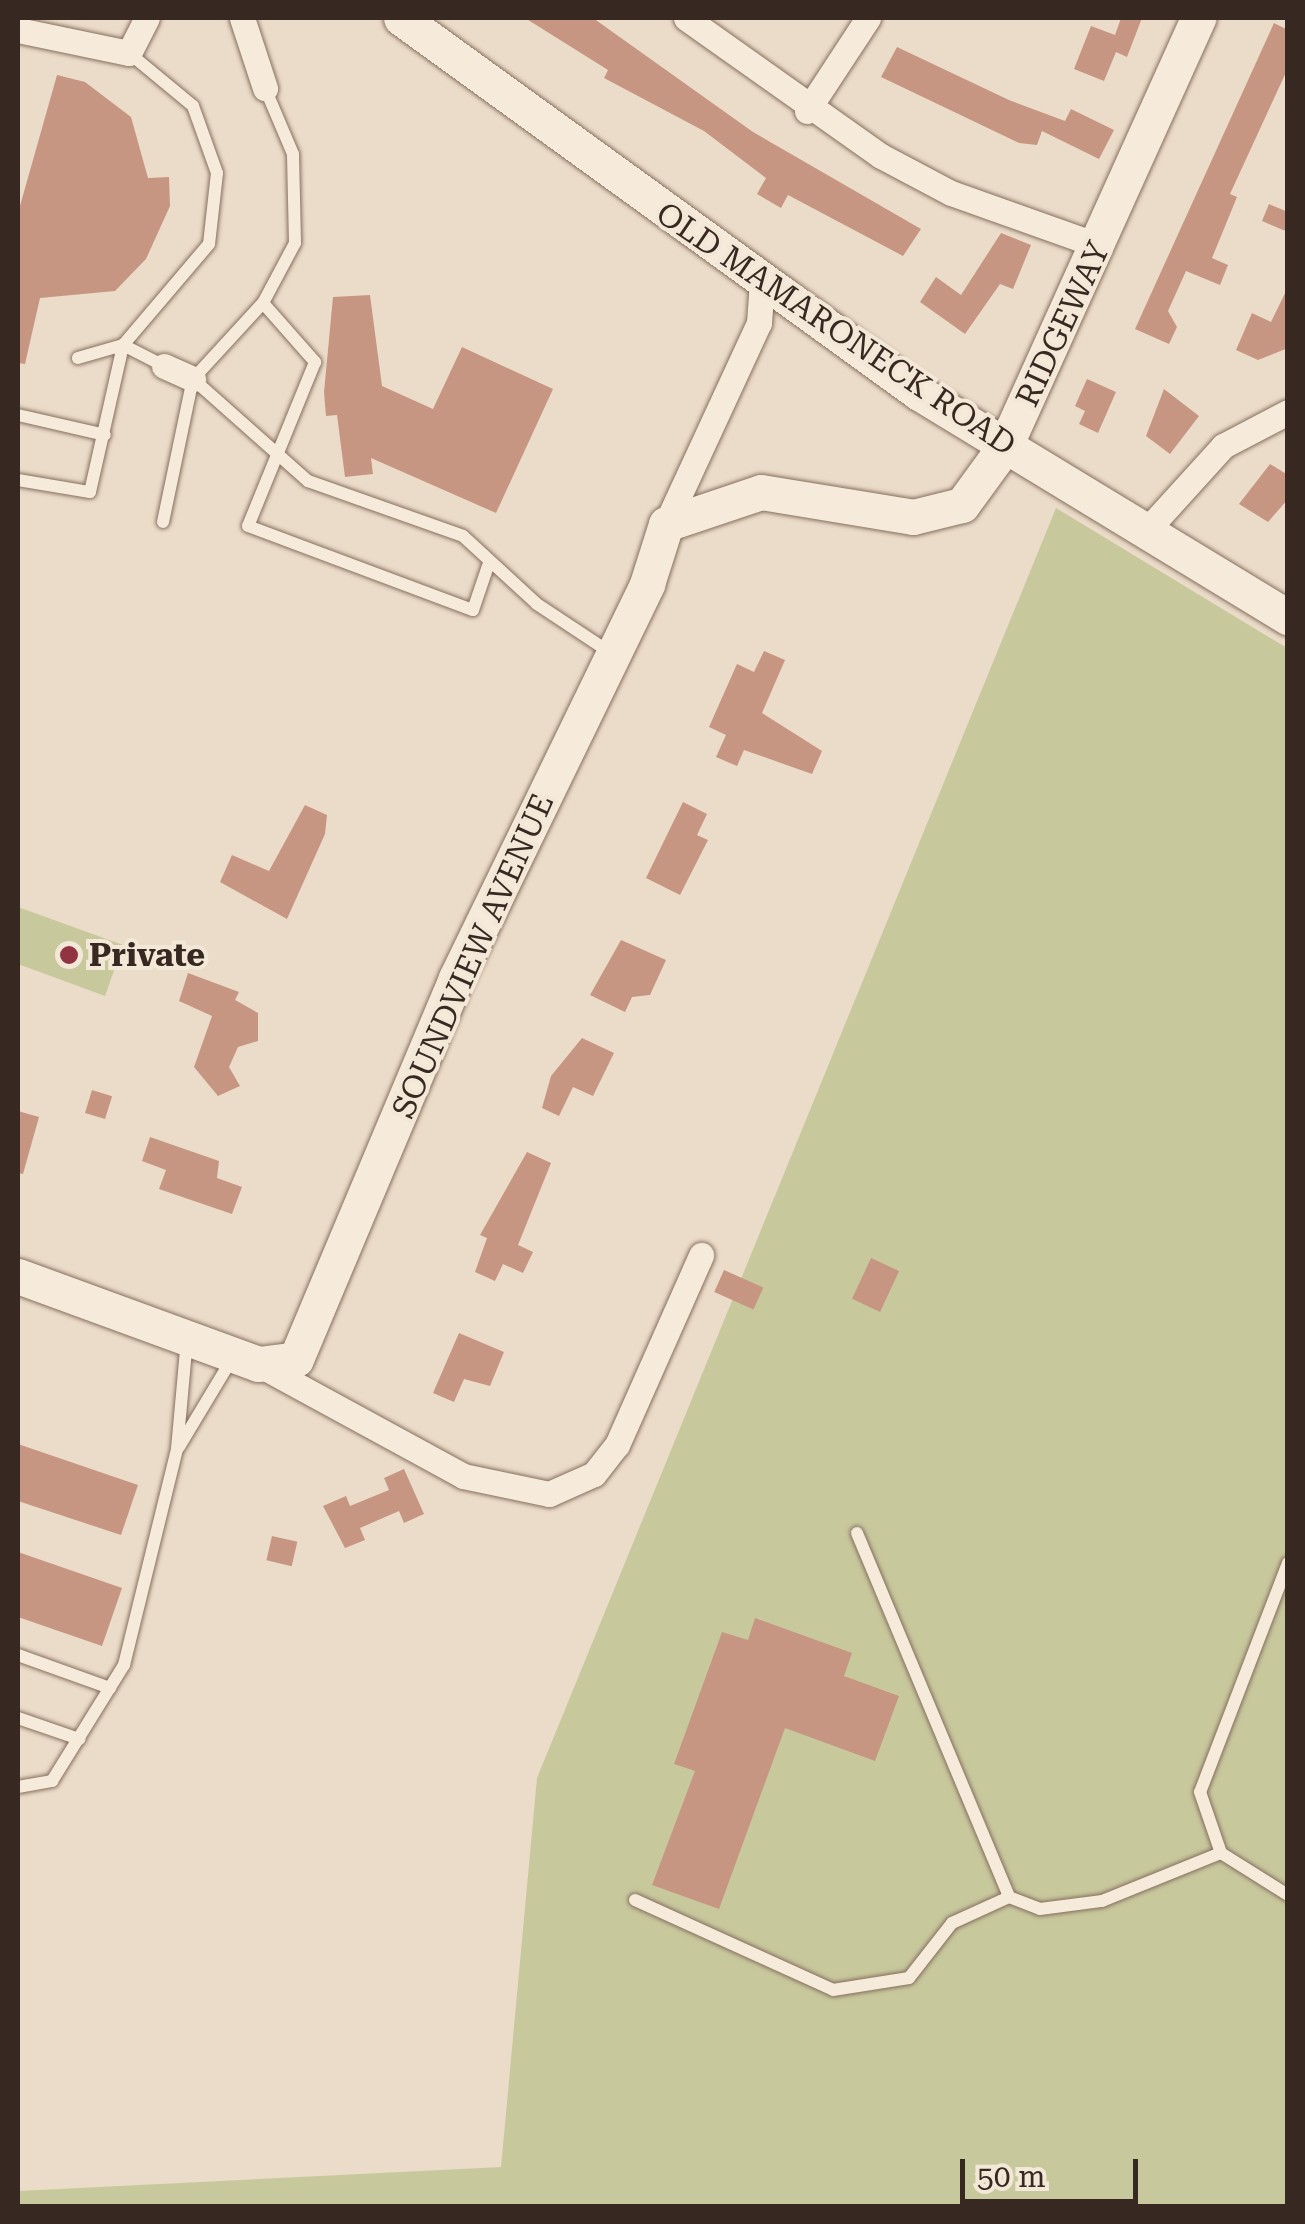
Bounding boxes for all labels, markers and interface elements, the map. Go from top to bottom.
street label: OLD MAMARONECK ROAD [649,194,1023,464]
street label: RIDGEWAY [1008,235,1118,413]
street label: SOUNDVIEW AVENUE [384,788,562,1124]
place label: Private [89,936,205,974]
marker: Private [58,944,80,966]
scale bar [965,2139,1142,2201]
text: 50 m [977,2159,1046,2194]

